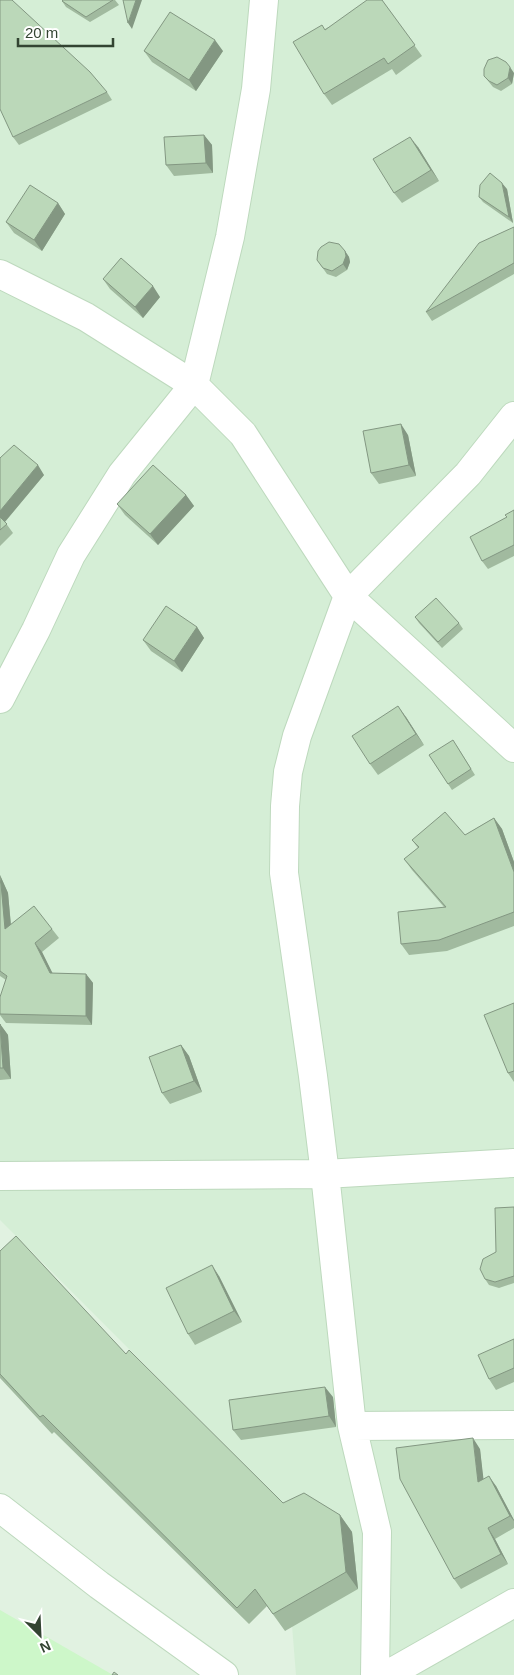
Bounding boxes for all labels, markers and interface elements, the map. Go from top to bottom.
scale bar [18,15,112,47]
text: 20 m [25,24,58,41]
north arrow [15,1610,65,1660]
text: N [37,1638,53,1656]

